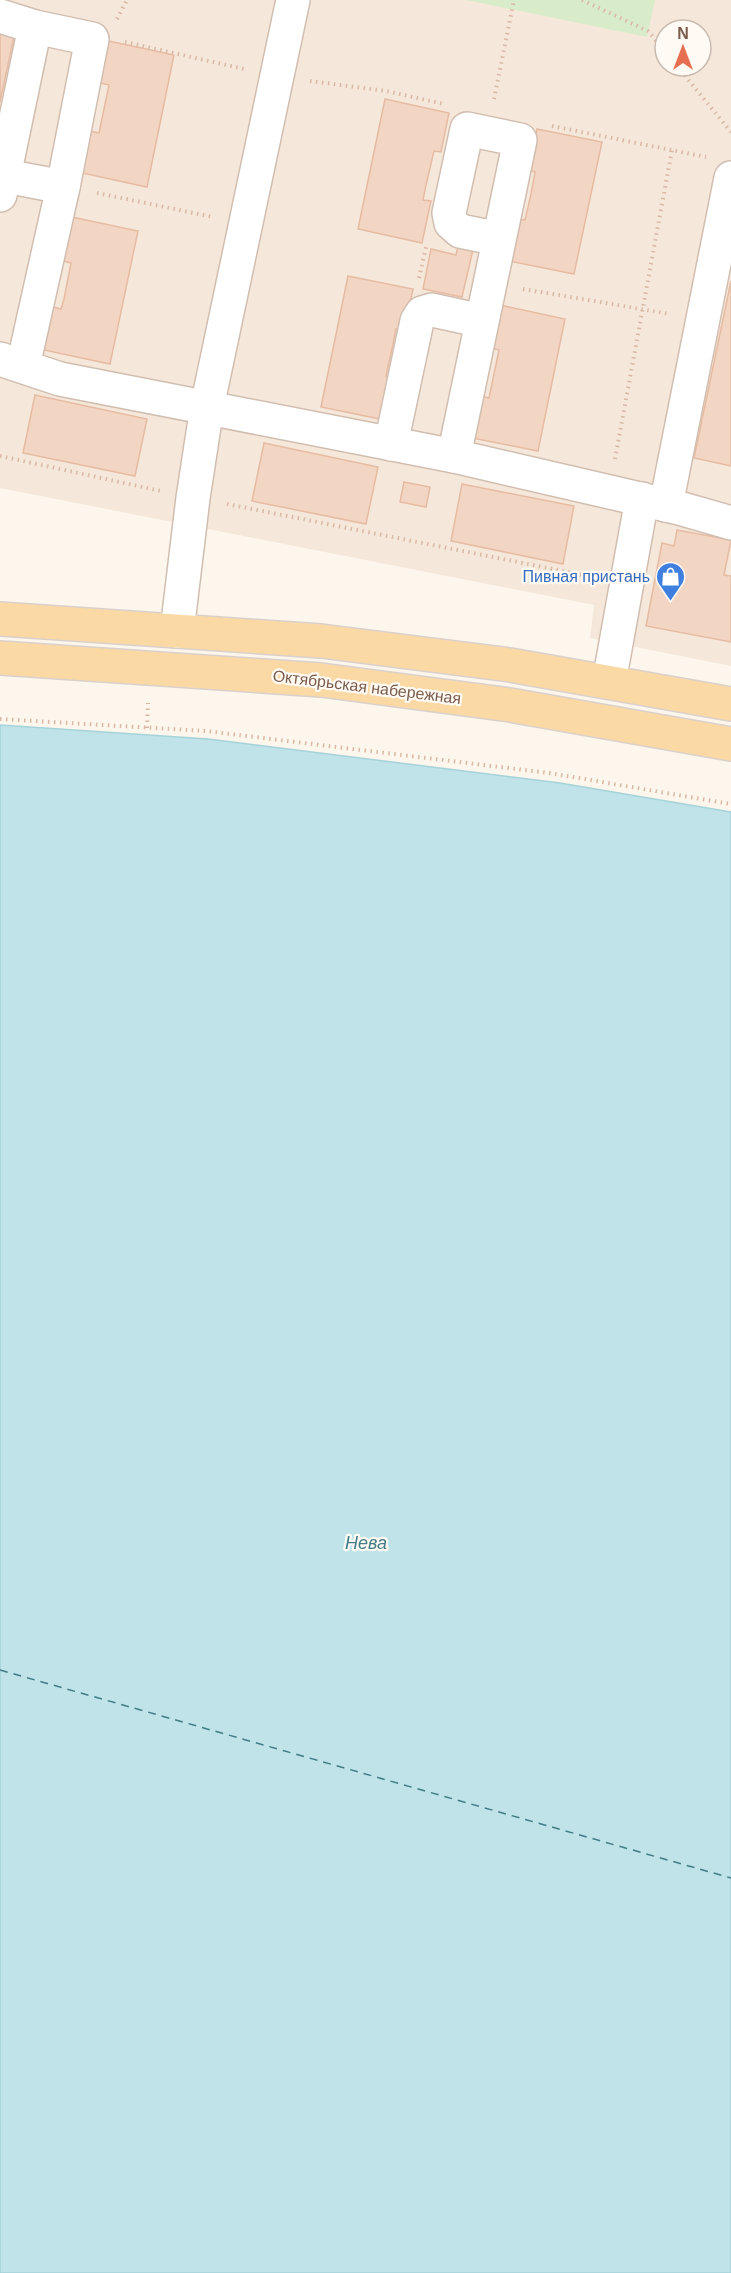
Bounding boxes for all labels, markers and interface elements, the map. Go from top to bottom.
north arrow [653,18,713,78]
text: N [677,25,689,42]
shop icon: Пивная пристань [655,560,687,602]
place label: Пивная пристань [523,568,650,585]
street label: Октябрьская набережная [272,667,462,707]
water label: Нева [345,1533,387,1553]

